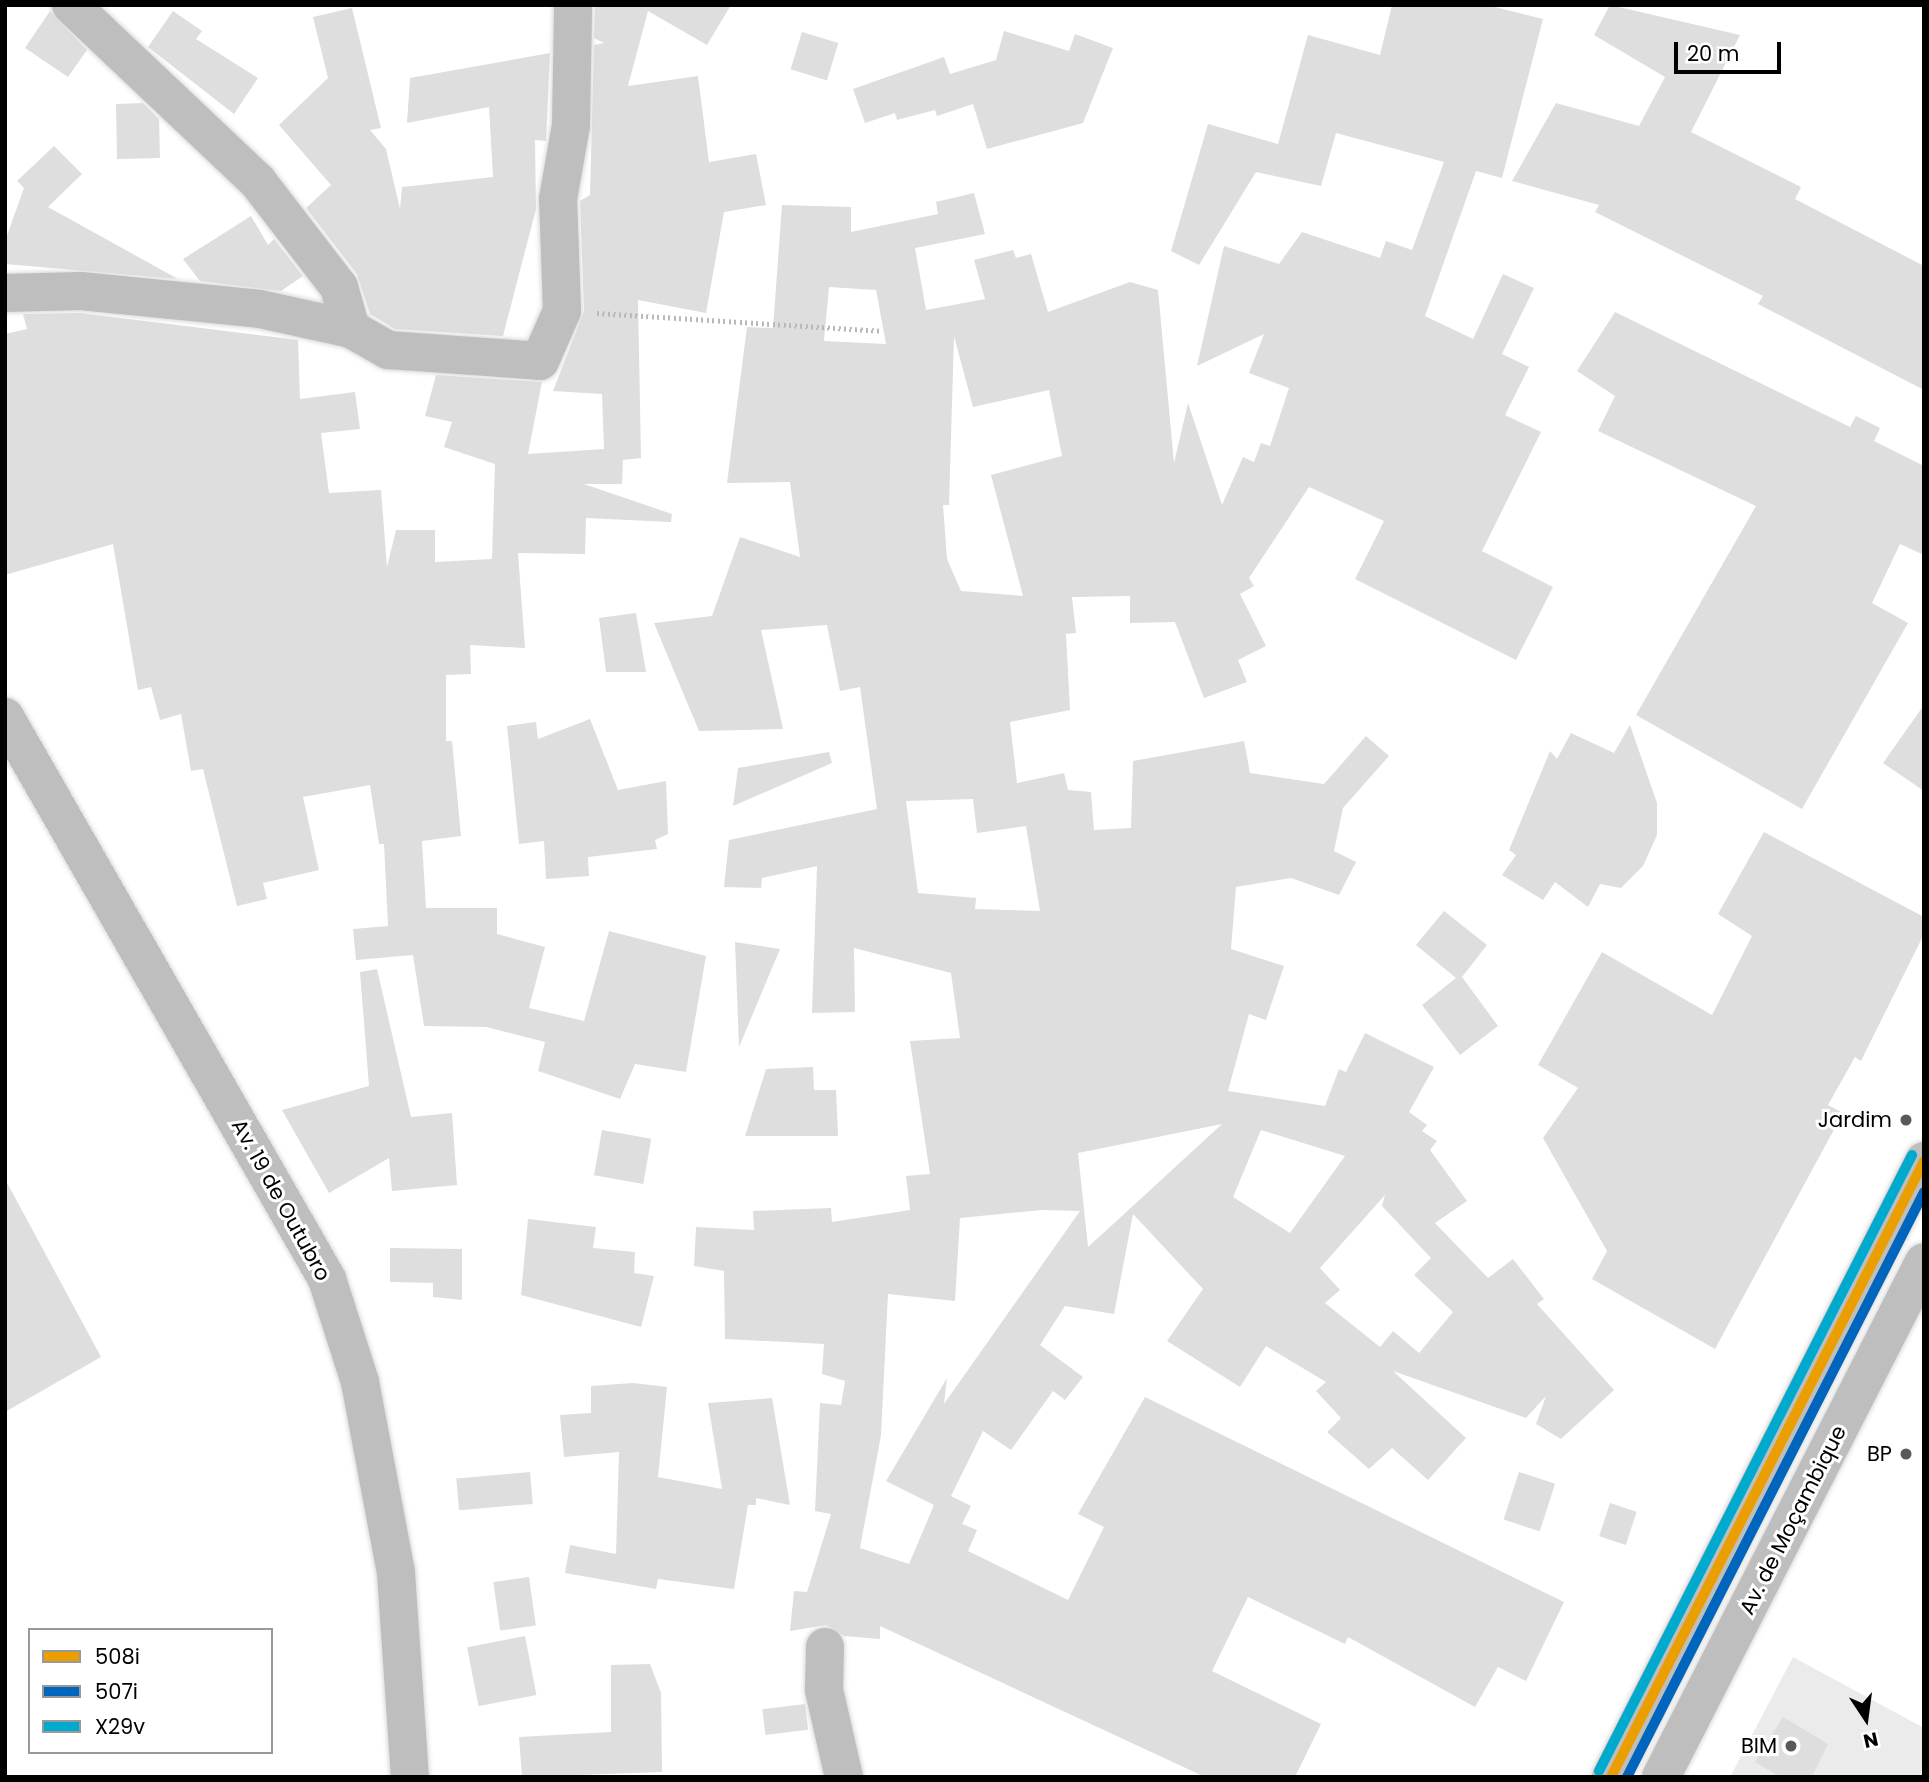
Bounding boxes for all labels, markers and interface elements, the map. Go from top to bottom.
scale bar [1677,28,1784,72]
text: 20 m [1687,39,1740,68]
place label: Jardim [1818,1107,1892,1133]
marker: Jardim [1898,1112,1914,1128]
street label: Av. 19 de Outubro [226,1115,336,1285]
street label: Av. de Moçambique [1734,1421,1852,1619]
place label: BP [1867,1441,1892,1467]
marker: BP [1898,1446,1914,1462]
legend [28,1628,273,1754]
text: 508i [95,1642,140,1671]
text: 507i [95,1677,138,1706]
north arrow [1831,1684,1901,1754]
text: X29v [95,1712,145,1741]
text: N [1861,1725,1881,1755]
place label: BIM [1741,1733,1777,1759]
marker: BIM [1783,1738,1799,1754]

